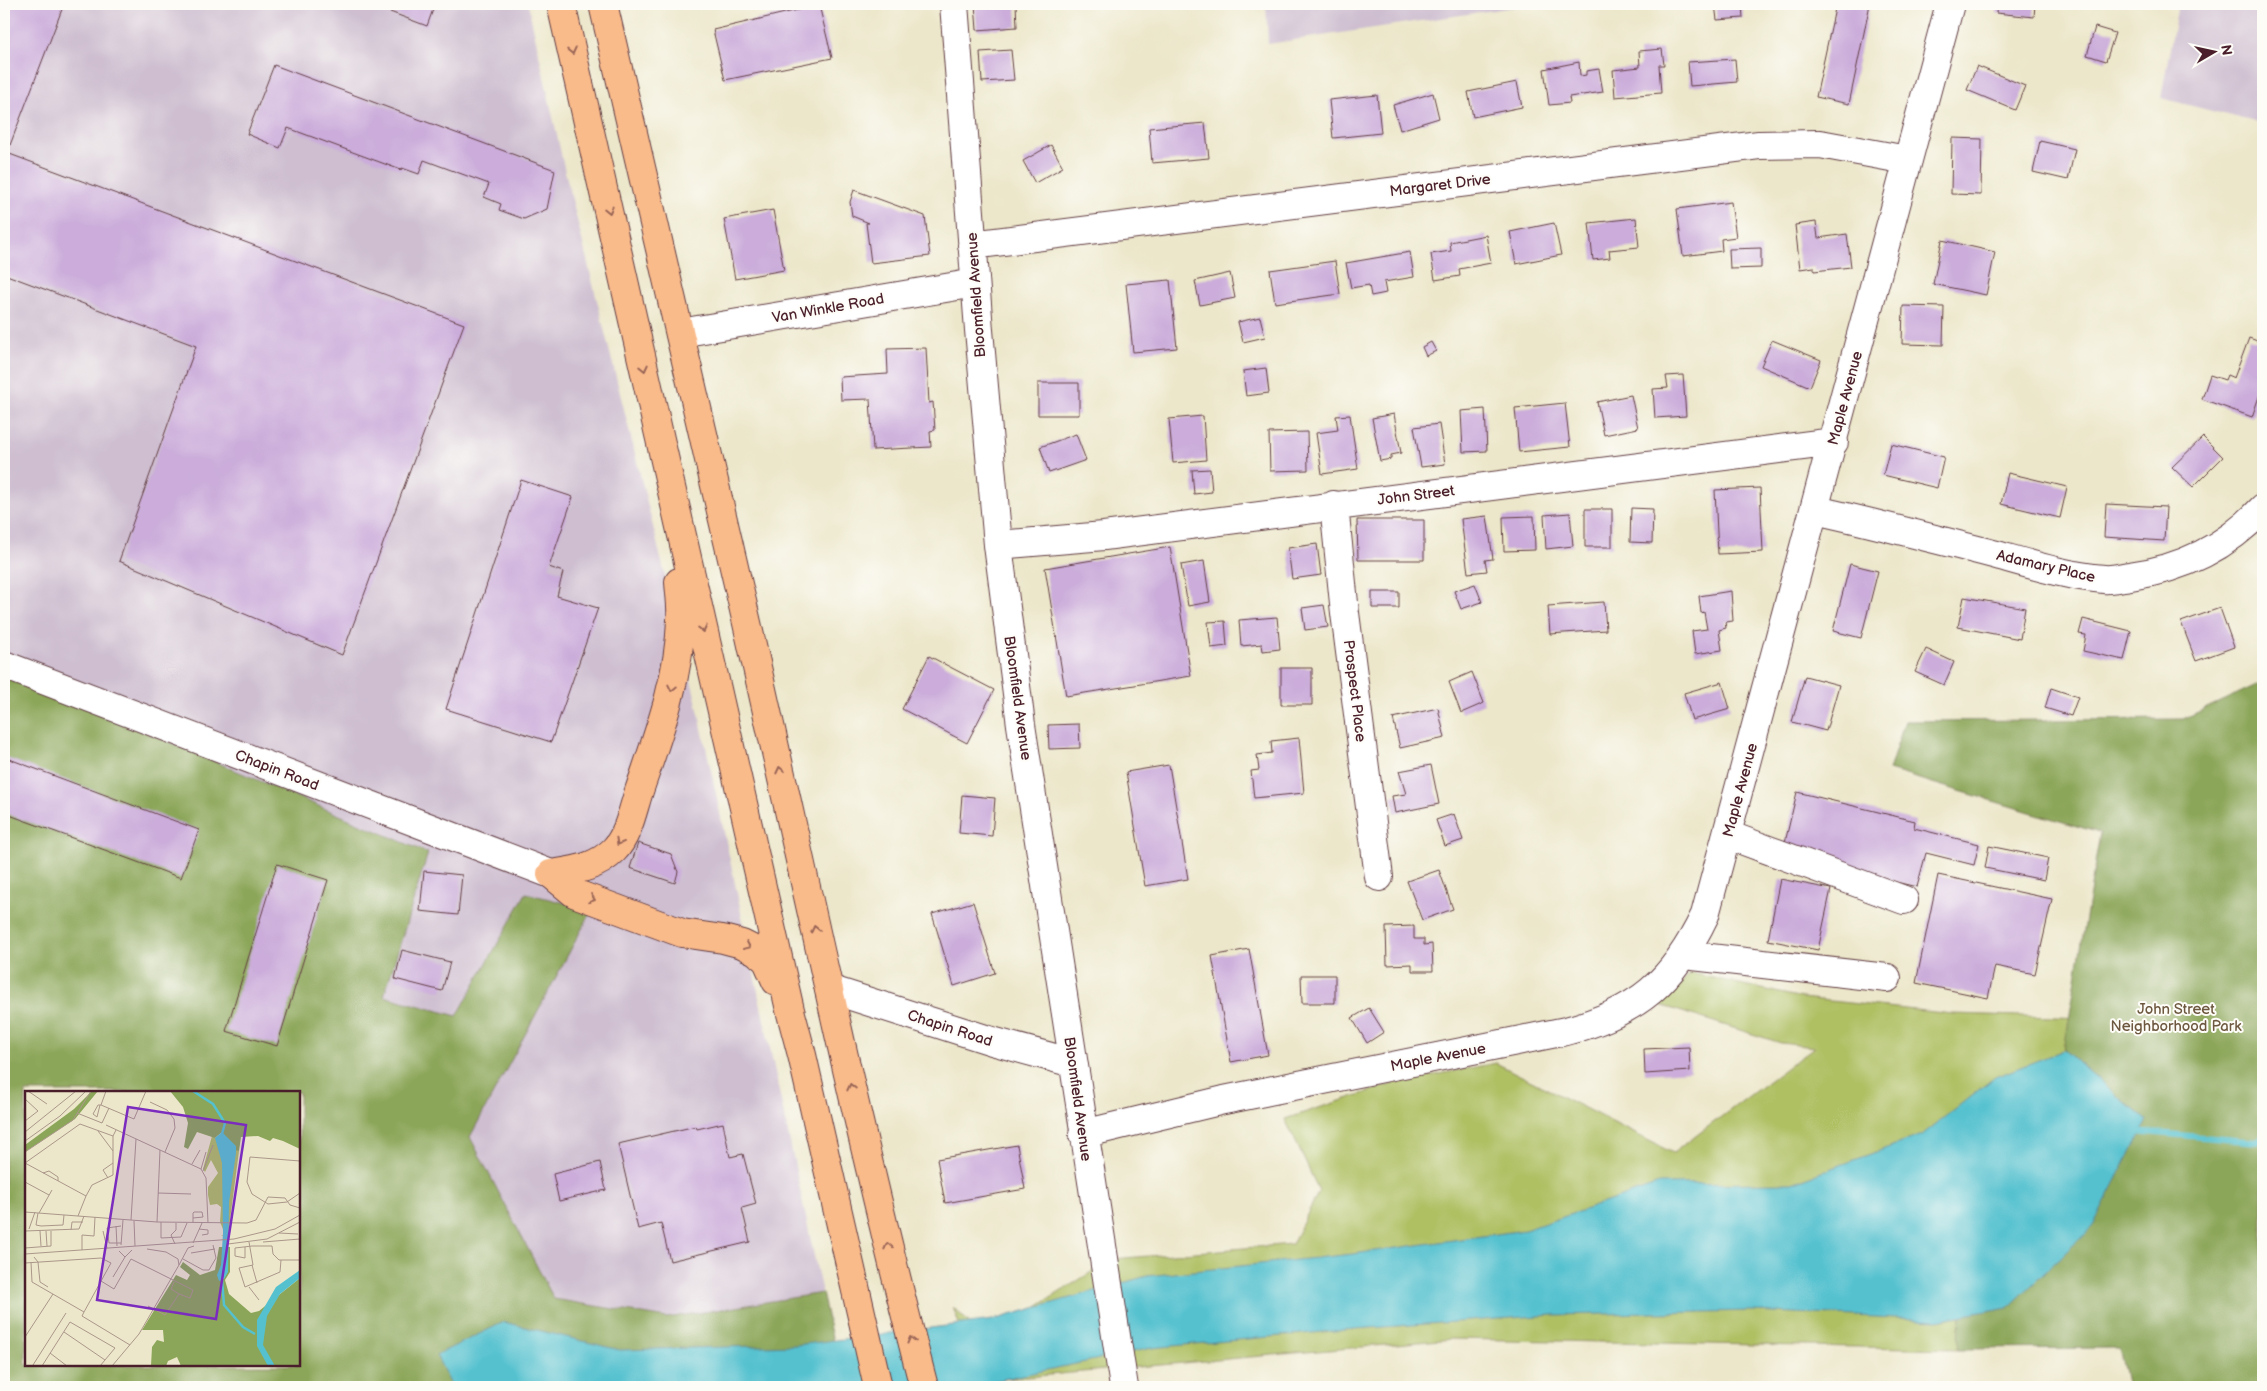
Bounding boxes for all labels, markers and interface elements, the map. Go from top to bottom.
north arrow [2190,28,2240,78]
text: N [2217,44,2236,57]
one-way arrow [566,47,577,56]
street label: Margaret Drive [1388,170,1492,201]
one-way arrow [603,205,614,214]
street label: Bloomfield Avenue [963,232,990,358]
street label: Van Winkle Road [771,289,886,328]
street label: Maple Avenue [1824,349,1867,447]
one-way arrow [639,364,649,373]
street label: John Street [1376,481,1456,510]
street label: Adamary Place [1995,546,2097,587]
one-way arrow [698,624,708,633]
street label: Bloomfield Avenue [999,635,1036,762]
street label: Prospect Place [1339,639,1370,743]
one-way arrow [667,684,678,693]
street label: Maple Avenue [1719,741,1762,839]
street label: Chapin Road [232,746,322,795]
one-way arrow [775,766,786,775]
one-way arrow [615,836,625,845]
one-way arrow [587,894,596,904]
one-way arrow [810,924,821,933]
one-way arrow [742,940,751,951]
park label: John Street Neighborhood Park [2110,1000,2242,1036]
street label: Chapin Road [905,1006,995,1051]
street label: Bloomfield Avenue [1059,1036,1096,1163]
street label: Maple Avenue [1389,1039,1487,1076]
one-way arrow [846,1083,857,1092]
inset map [25,1091,300,1366]
one-way arrow [883,1241,894,1250]
one-way arrow [907,1337,917,1345]

